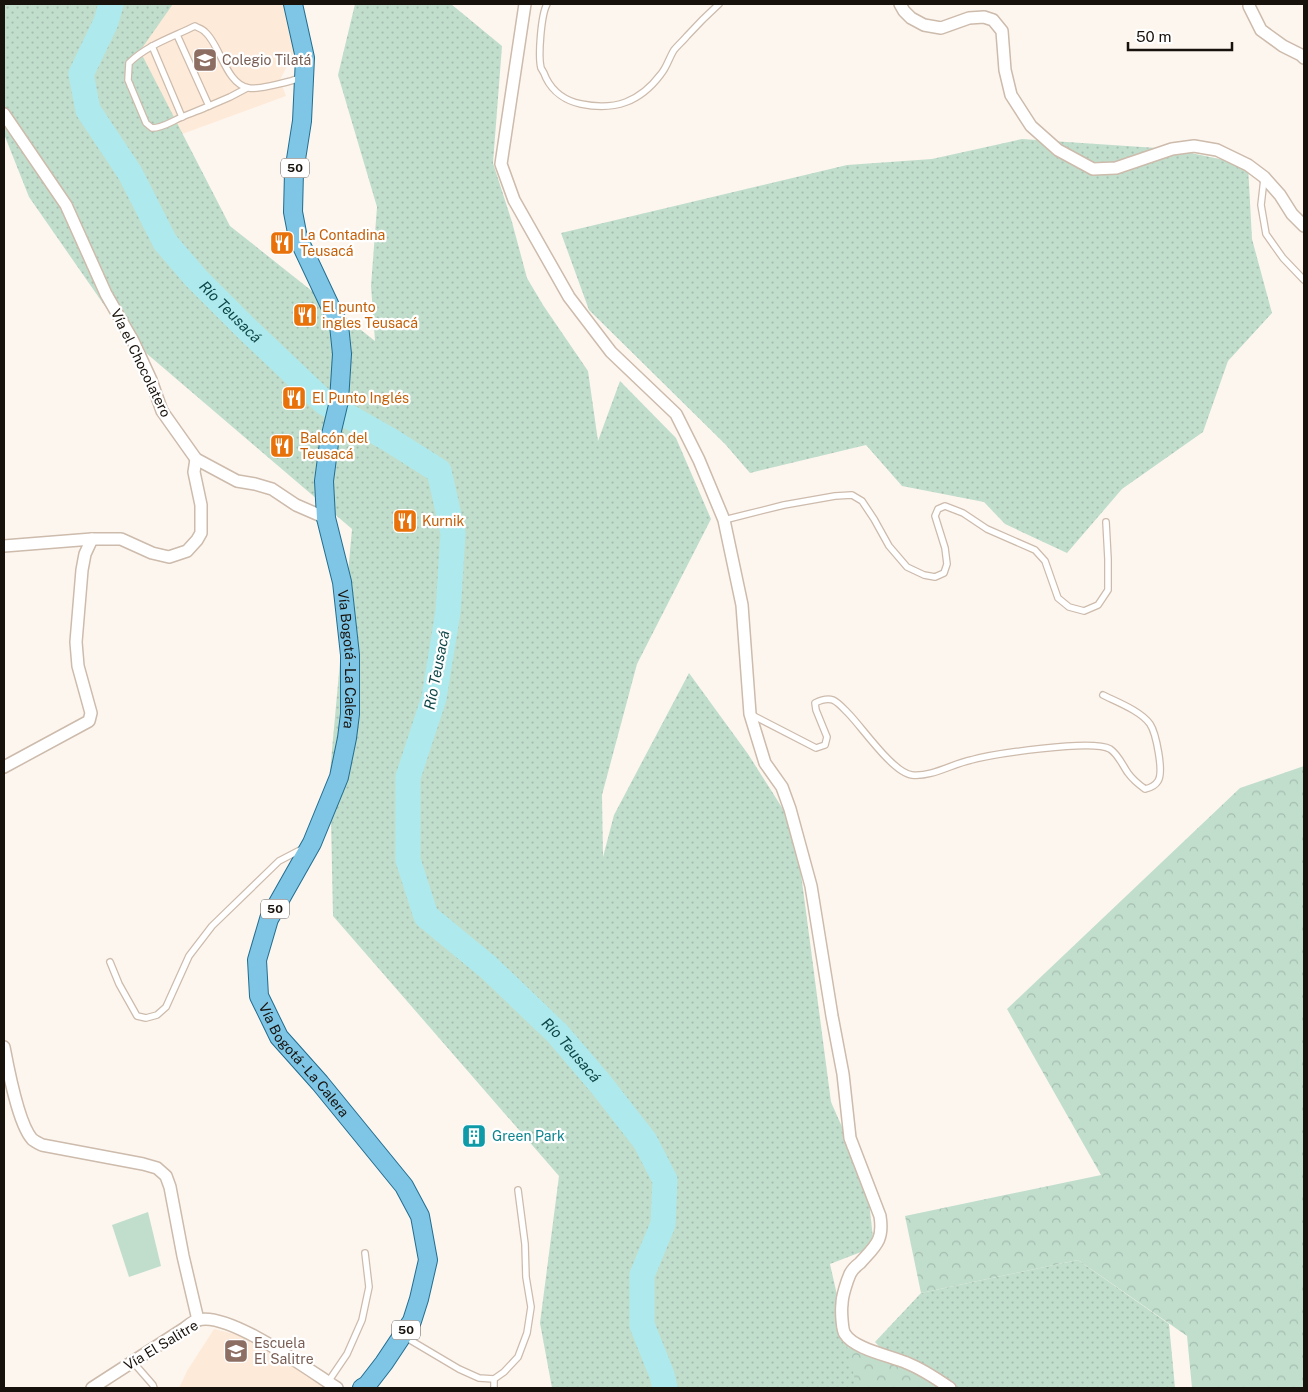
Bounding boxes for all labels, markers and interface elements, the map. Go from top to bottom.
scale bar [1128,20,1232,52]
text: 50 m [1136,28,1171,45]
school or university icon: Colegio Tilatá [192,47,218,73]
place label: Colegio Tilatá [222,52,311,68]
road number: 50 [281,158,309,178]
place label: La Contadina Teusacá [300,227,385,259]
restaurant icon: La Contadina Teusacá [269,230,295,256]
water label: Río Teusacá [196,277,265,346]
place label: El punto ingles Teusacá [322,299,418,331]
restaurant icon: El punto ingles Teusacá [292,302,318,328]
street label: Vía el Chocolatero [108,306,174,420]
restaurant icon: El Punto Inglés [281,385,307,411]
place label: El Punto Inglés [312,390,409,406]
place label: Balcón del Teusacá [300,430,368,462]
restaurant icon: Balcón del Teusacá [269,433,295,459]
restaurant icon: Kurnik [392,508,418,534]
place label: Kurnik [422,513,464,529]
street label: Vía Bogotá - La Calera [335,589,358,730]
water label: Río Teusacá [420,629,453,711]
road number: 50 [261,900,289,919]
street label: Vía Bogotá - La Calera [256,1000,352,1120]
water label: Río Teusacá [539,1014,605,1086]
building icon: Green Park [461,1123,487,1149]
place label: Green Park [492,1128,565,1144]
street label: Vía El Salitre [121,1317,201,1373]
road number: 50 [392,1320,420,1340]
place label: Escuela El Salitre [254,1335,314,1367]
school or university icon: Escuela El Salitre [223,1338,249,1364]

